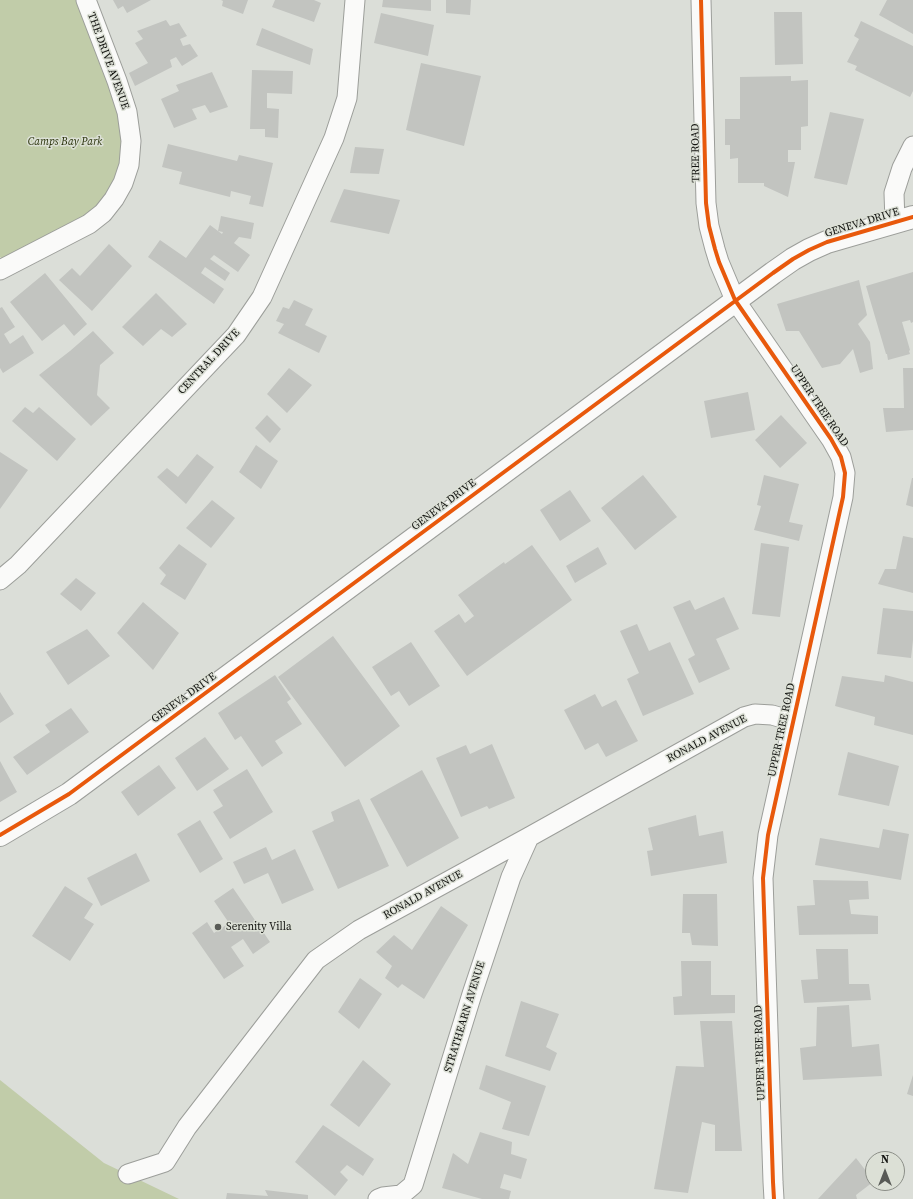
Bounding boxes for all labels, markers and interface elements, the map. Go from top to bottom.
street label: THE DRIVE AVENUE [84,11,132,111]
street label: TREE ROAD [689,123,703,183]
park label: Camps Bay Park [28,135,102,149]
street label: GENEVA DRIVE [823,205,901,241]
street label: CENTRAL DRIVE [175,327,243,397]
street label: UPPER TREE ROAD [787,363,851,449]
street label: GENEVA DRIVE [409,476,479,534]
street label: GENEVA DRIVE [149,670,219,726]
street label: UPPER TREE ROAD [766,682,798,778]
street label: RONALD AVENUE [665,712,749,766]
street label: RONALD AVENUE [381,868,465,922]
place label: Serenity Villa [226,920,292,934]
marker: Serenity Villa [213,922,223,932]
street label: STRATHEARN AVENUE [442,960,488,1074]
street label: UPPER TREE ROAD [752,1005,768,1101]
north arrow [865,1151,905,1191]
text: N [881,1152,889,1167]

